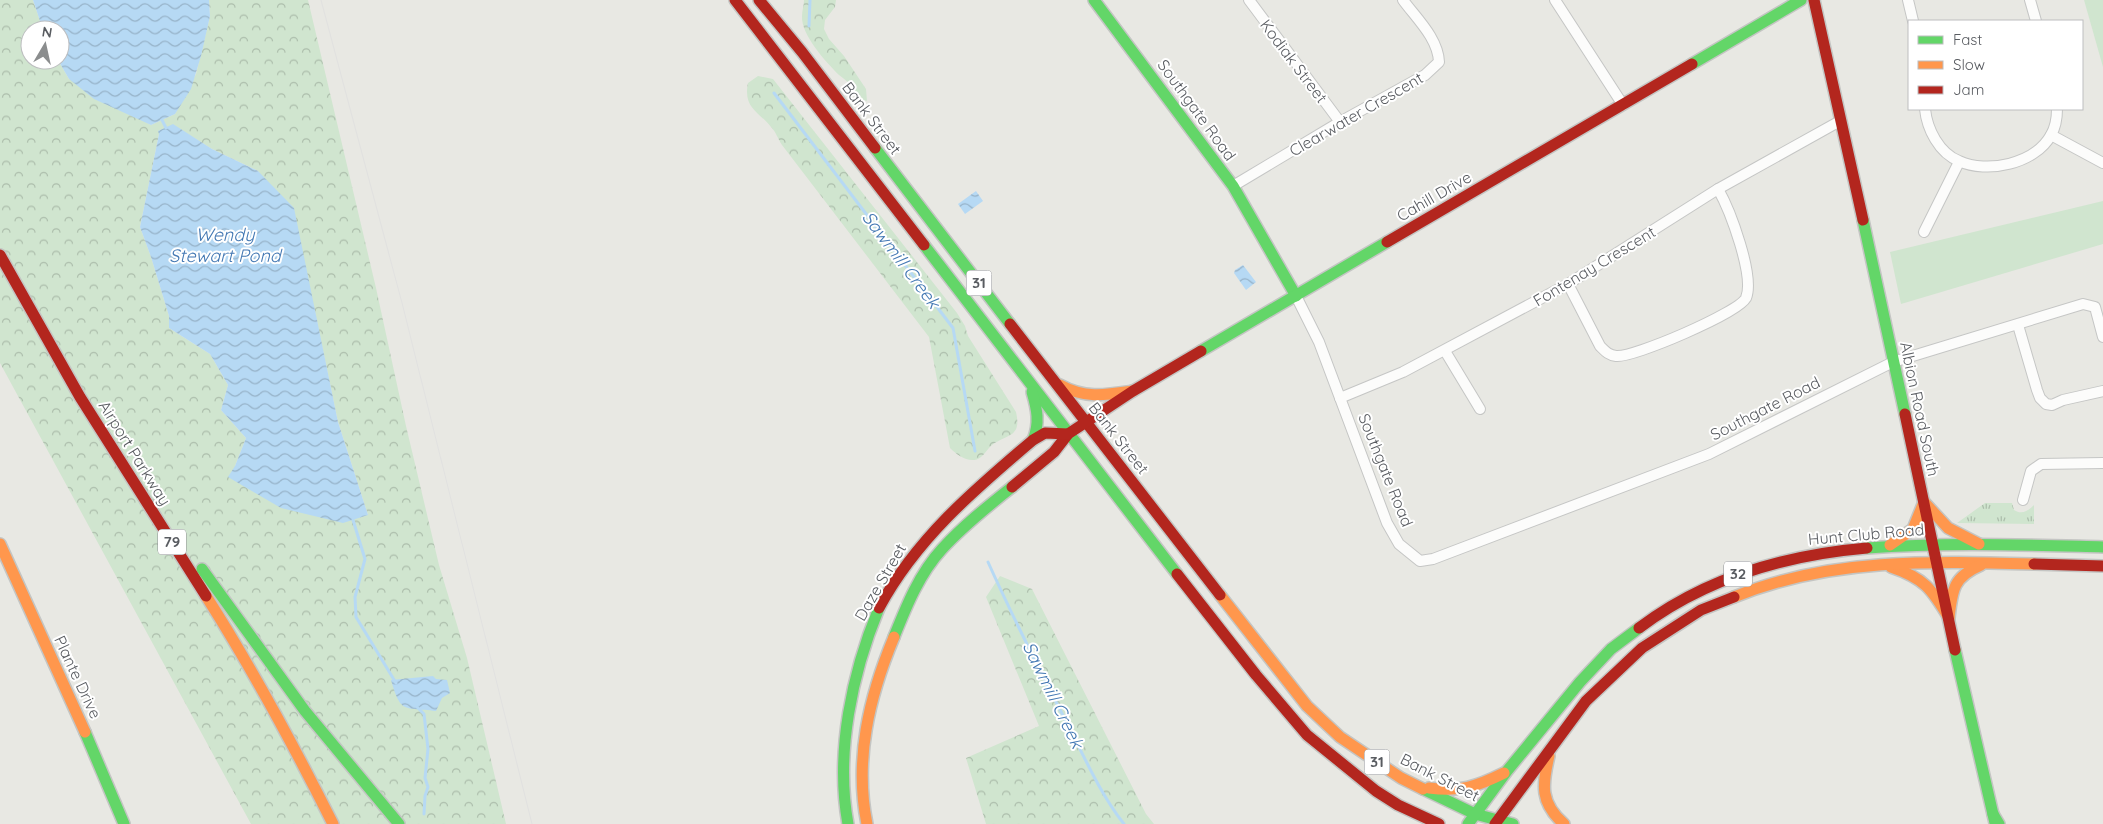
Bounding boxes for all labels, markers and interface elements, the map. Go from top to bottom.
street label: Kodiak Street [1256,15,1332,107]
north arrow [20,20,70,70]
legend [1908,20,2083,110]
text: N [41,22,54,42]
text: Fast [1953,30,1982,49]
street label: Southgate Road [1154,55,1240,165]
text: Slow [1953,55,1985,74]
street label: Clearwater Crescent [1286,68,1426,160]
street label: Bank Street [838,78,906,158]
text: Jam [1953,80,1984,99]
street label: Cahill Drive [1393,167,1475,225]
water label: Sawmill Creek [857,206,946,314]
street label: Fontenay Crescent [1529,222,1659,310]
water label: Wendy Stewart Pond [169,223,283,267]
road number: 31 [966,270,992,296]
street label: Albion Road South [1896,340,1944,478]
street label: Southgate Road [1707,372,1823,444]
street label: Airport Parkway [95,397,175,509]
street label: Bank Street [1085,398,1153,478]
street label: Southgate Road [1354,410,1418,530]
street label: Hunt Club Road [1807,519,1925,549]
road number: 79 [158,530,186,554]
street label: Daze Street [850,540,910,624]
road number: 32 [1724,562,1752,586]
street label: Plante Drive [50,632,106,722]
water label: Sawmill Creek [1018,638,1090,753]
street label: Bank Street [1397,749,1483,805]
road number: 31 [1364,750,1390,774]

